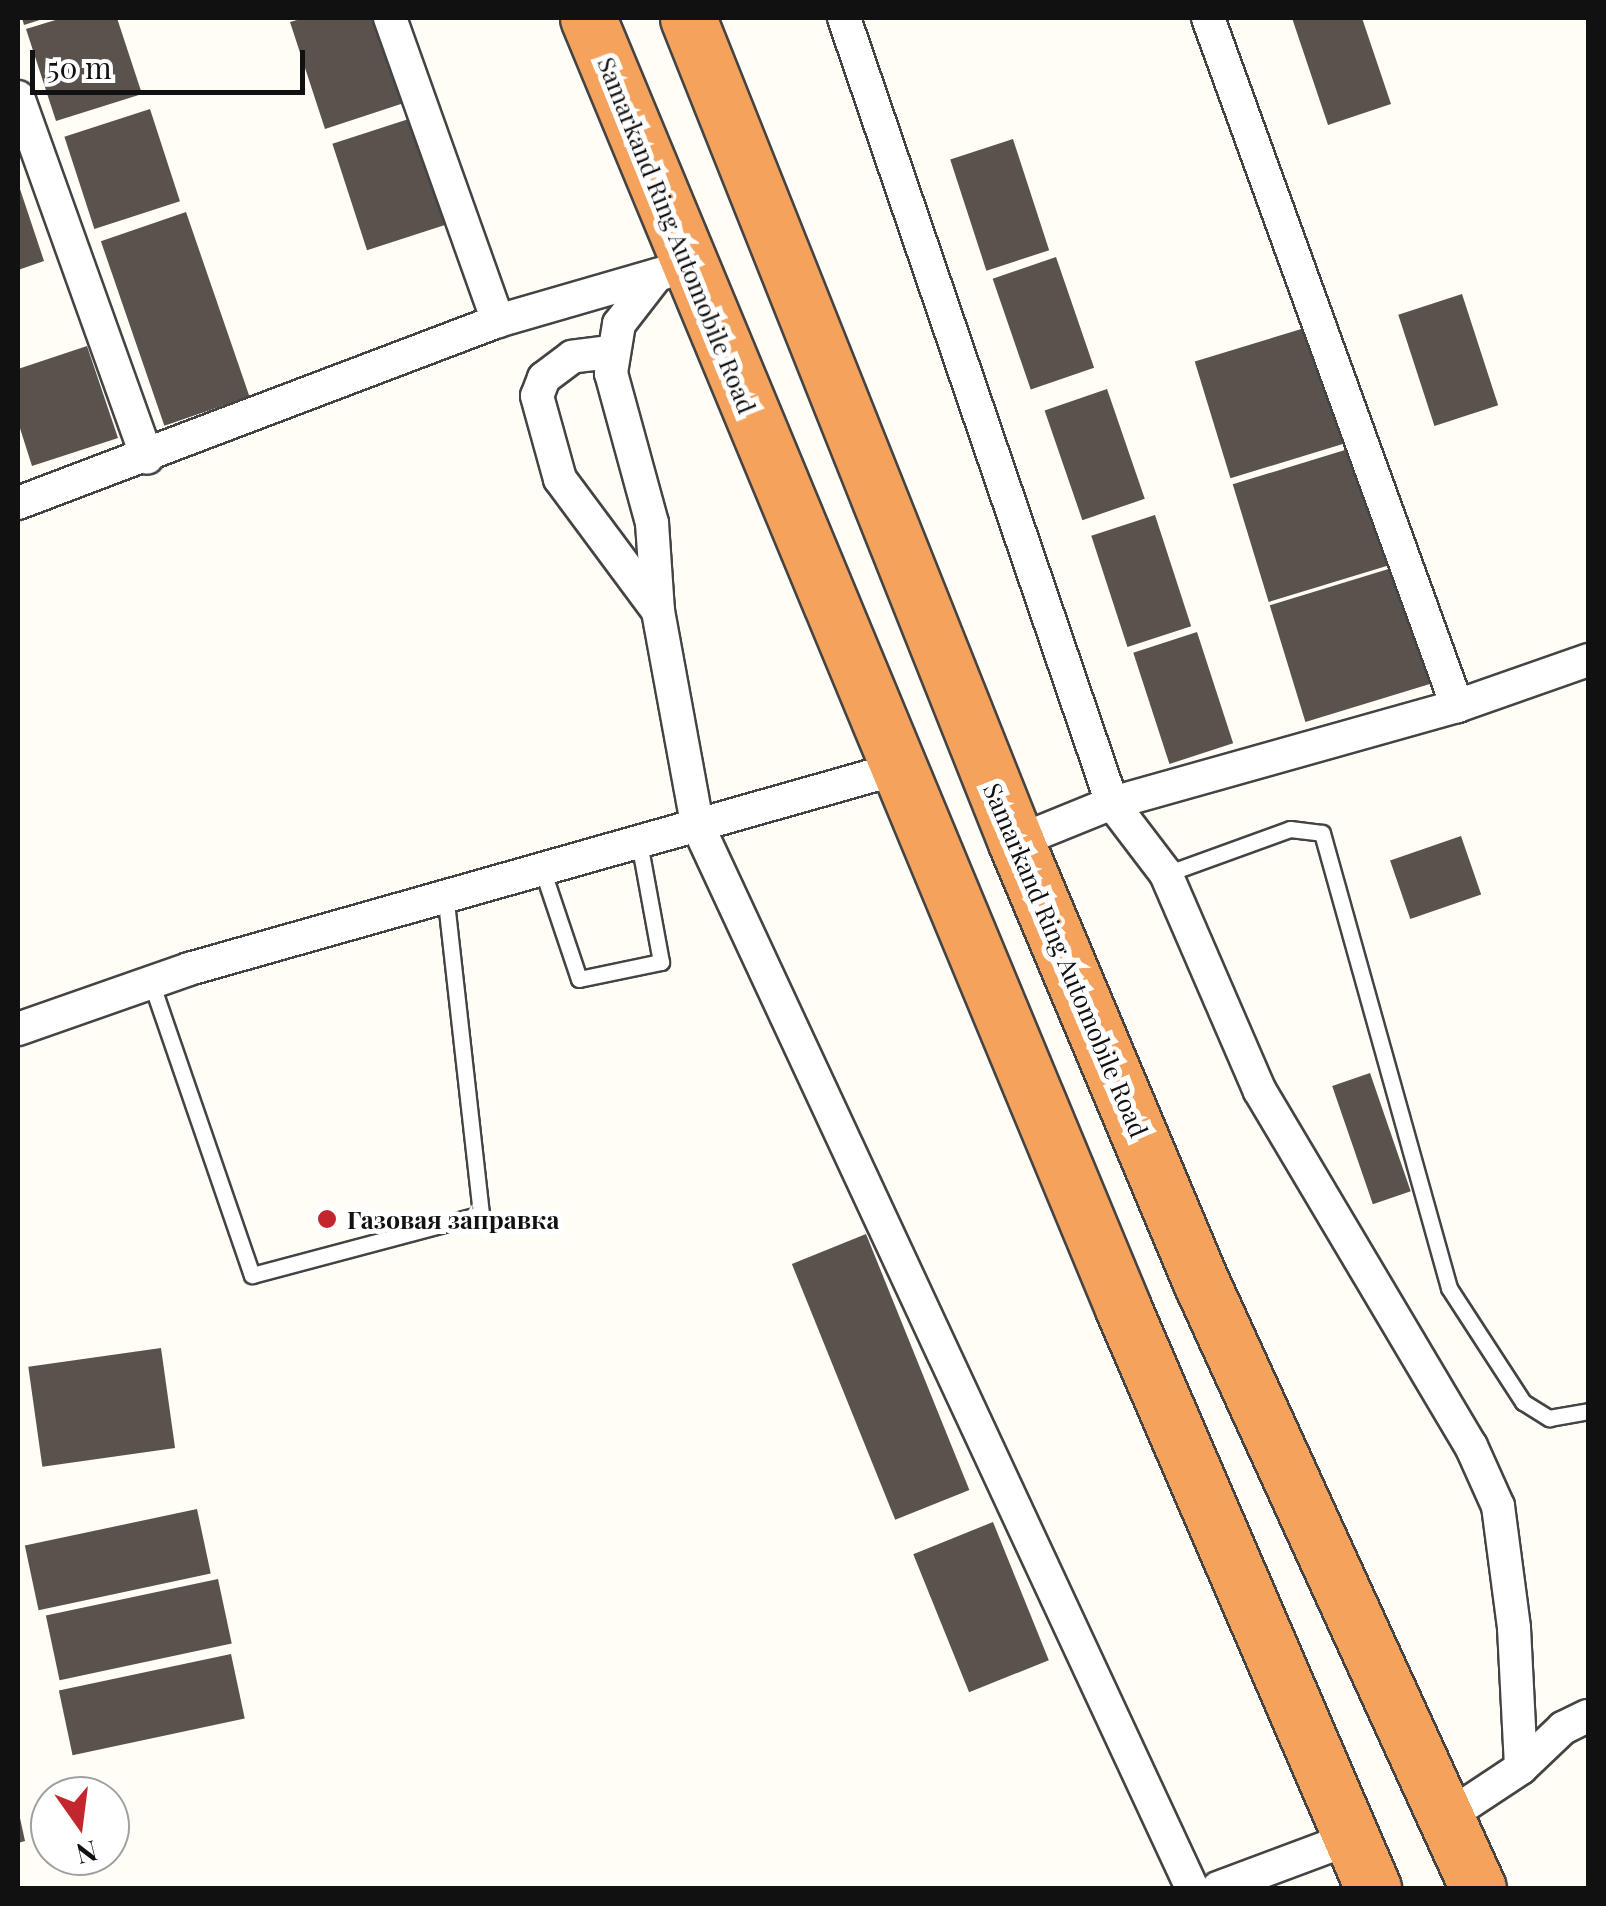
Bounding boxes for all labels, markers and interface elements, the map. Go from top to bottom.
scale bar [35,30,310,92]
text: 50 m [47,47,112,87]
street label: Samarkand Ring Automobile Road [591,52,763,418]
street label: Samarkand Ring Automobile Road [977,778,1155,1142]
place label: Газовая заправка [347,1204,559,1234]
marker: Газовая заправка [316,1208,338,1230]
north arrow [30,1776,130,1876]
text: N [73,1833,101,1874]

